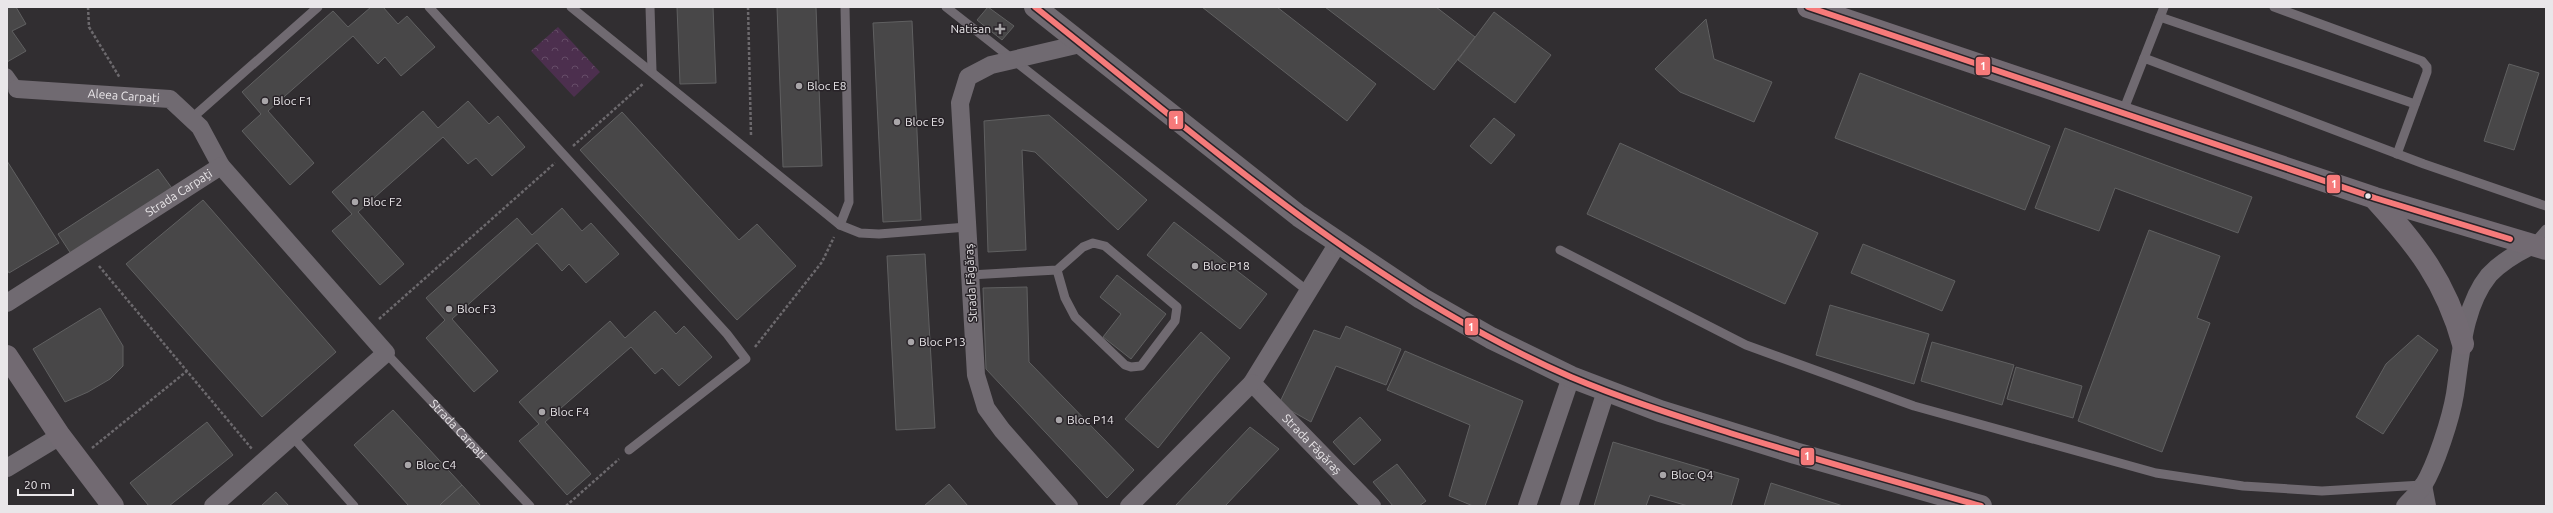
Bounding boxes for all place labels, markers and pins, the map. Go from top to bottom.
place label: Natisan [950,22,991,35]
marker: Natisan [994,23,1006,35]
place label: Bloc E8 [807,79,847,92]
marker: Bloc E8 [794,81,804,91]
place label: Bloc F1 [273,94,312,107]
marker: Bloc F1 [260,96,270,106]
place label: Bloc E9 [905,115,945,128]
marker: Bloc E9 [892,117,902,127]
unlabelled marker [2363,191,2373,201]
place label: Bloc F2 [363,195,402,208]
marker: Bloc F2 [350,197,360,207]
place label: Bloc P18 [1203,259,1250,272]
marker: Bloc P18 [1190,261,1200,271]
place label: Bloc F3 [457,302,496,315]
marker: Bloc F3 [444,304,454,314]
place label: Bloc P13 [919,335,966,348]
marker: Bloc P13 [906,337,916,347]
place label: Bloc F4 [550,405,589,418]
marker: Bloc F4 [537,407,547,417]
place label: Bloc P14 [1067,413,1114,426]
marker: Bloc P14 [1054,415,1064,425]
place label: Bloc C4 [416,458,456,471]
marker: Bloc C4 [403,460,413,470]
place label: Bloc Q4 [1671,468,1713,481]
marker: Bloc Q4 [1658,470,1668,480]

